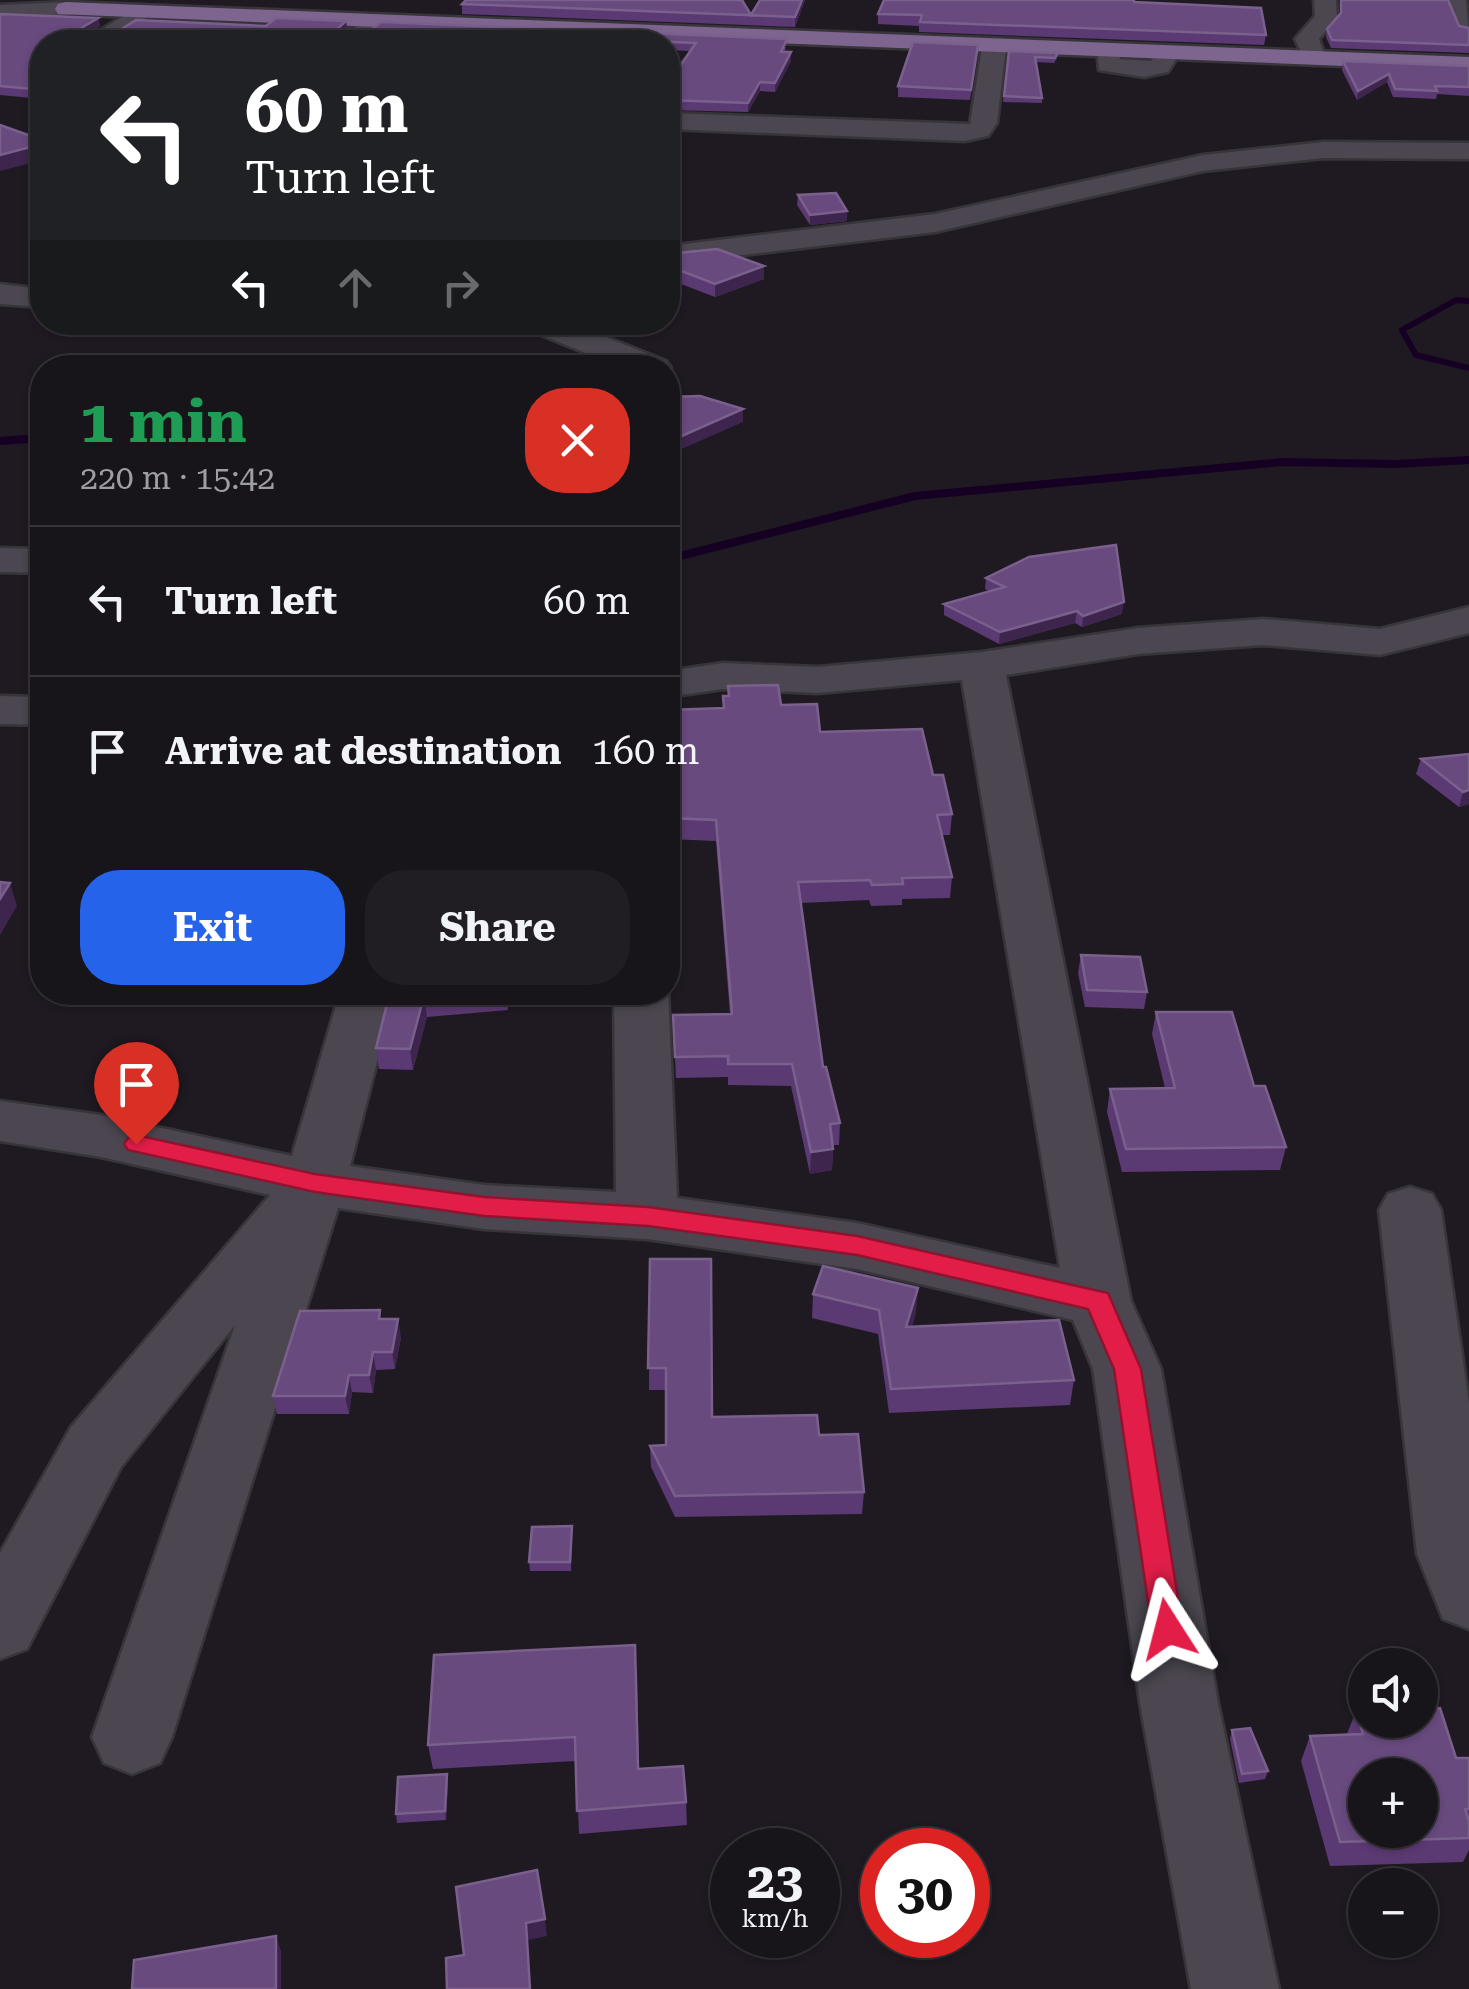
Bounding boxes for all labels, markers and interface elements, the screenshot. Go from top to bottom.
text: 60 m [245,67,409,149]
icon: left [80,70,210,200]
text: Turn left [245,151,435,204]
icon: left [223,260,278,315]
icon: ahead [328,260,383,315]
icon: right [433,260,488,315]
text: 1 min [80,386,247,457]
button: close [525,388,630,493]
text: 220 m · 15:42 [80,459,275,497]
icon: left [80,574,135,629]
text: Turn left [165,579,337,623]
text: 60 m [543,579,630,623]
icon: arrive [80,724,135,779]
text: Arrive at destination [165,729,561,773]
text: 160 m [591,729,700,773]
button: Exit [80,870,345,985]
button: Share [365,870,630,985]
pin [94,1042,179,1145]
icon: arrive [109,1057,164,1112]
position arrow [1116,1577,1220,1681]
map controls [1348,1648,1438,1958]
button: sound [1348,1648,1438,1738]
button: + [1348,1758,1438,1848]
speed limit sign: 30 [860,1828,990,1958]
text: 23 [747,1852,803,1910]
button: − [1348,1868,1438,1958]
text: km/h [742,1904,808,1933]

